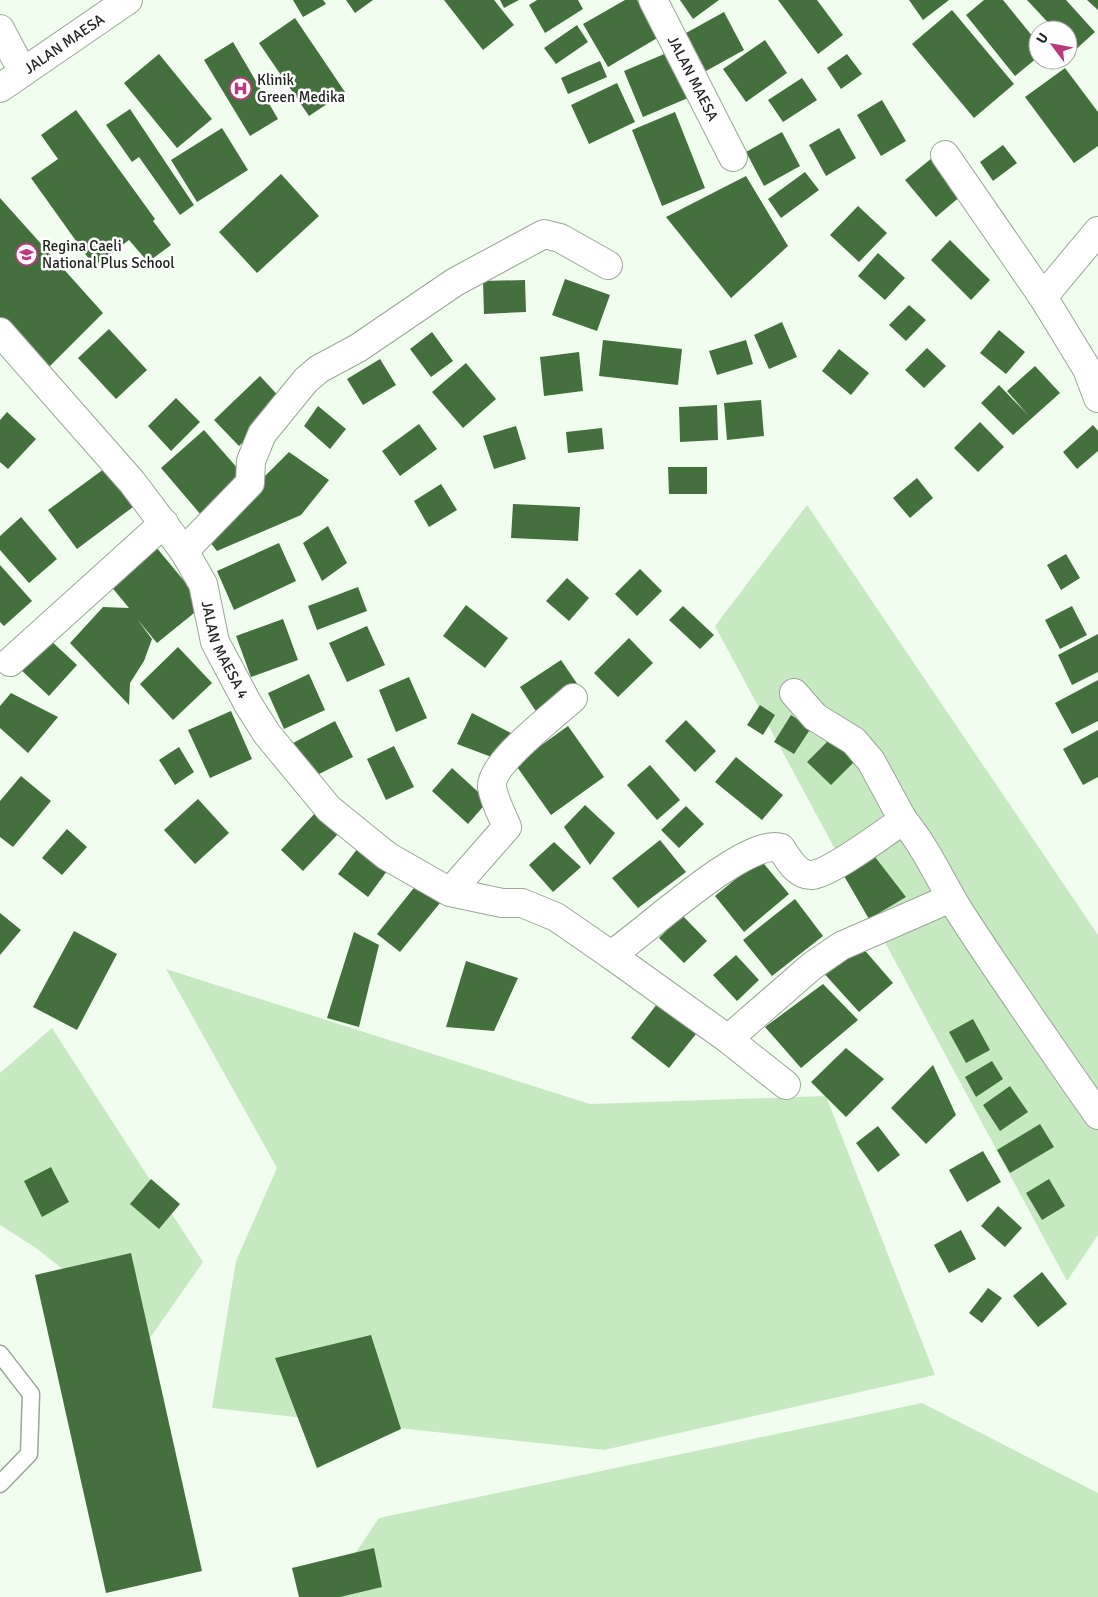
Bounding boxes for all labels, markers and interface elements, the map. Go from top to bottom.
street label: JALAN MAESA [21,10,108,78]
north arrow [1028,20,1078,70]
text: U [1033,30,1052,47]
street label: JALAN MAESA [664,33,722,124]
place label: Klinik Green Medika [257,71,345,106]
hospital icon: Klinik Green Medika [229,77,253,101]
place label: Regina Caeli National Plus School [42,237,175,272]
school or university icon: Regina Caeli National Plus School [14,243,38,267]
street label: JALAN MAESA 4 [198,599,252,702]

